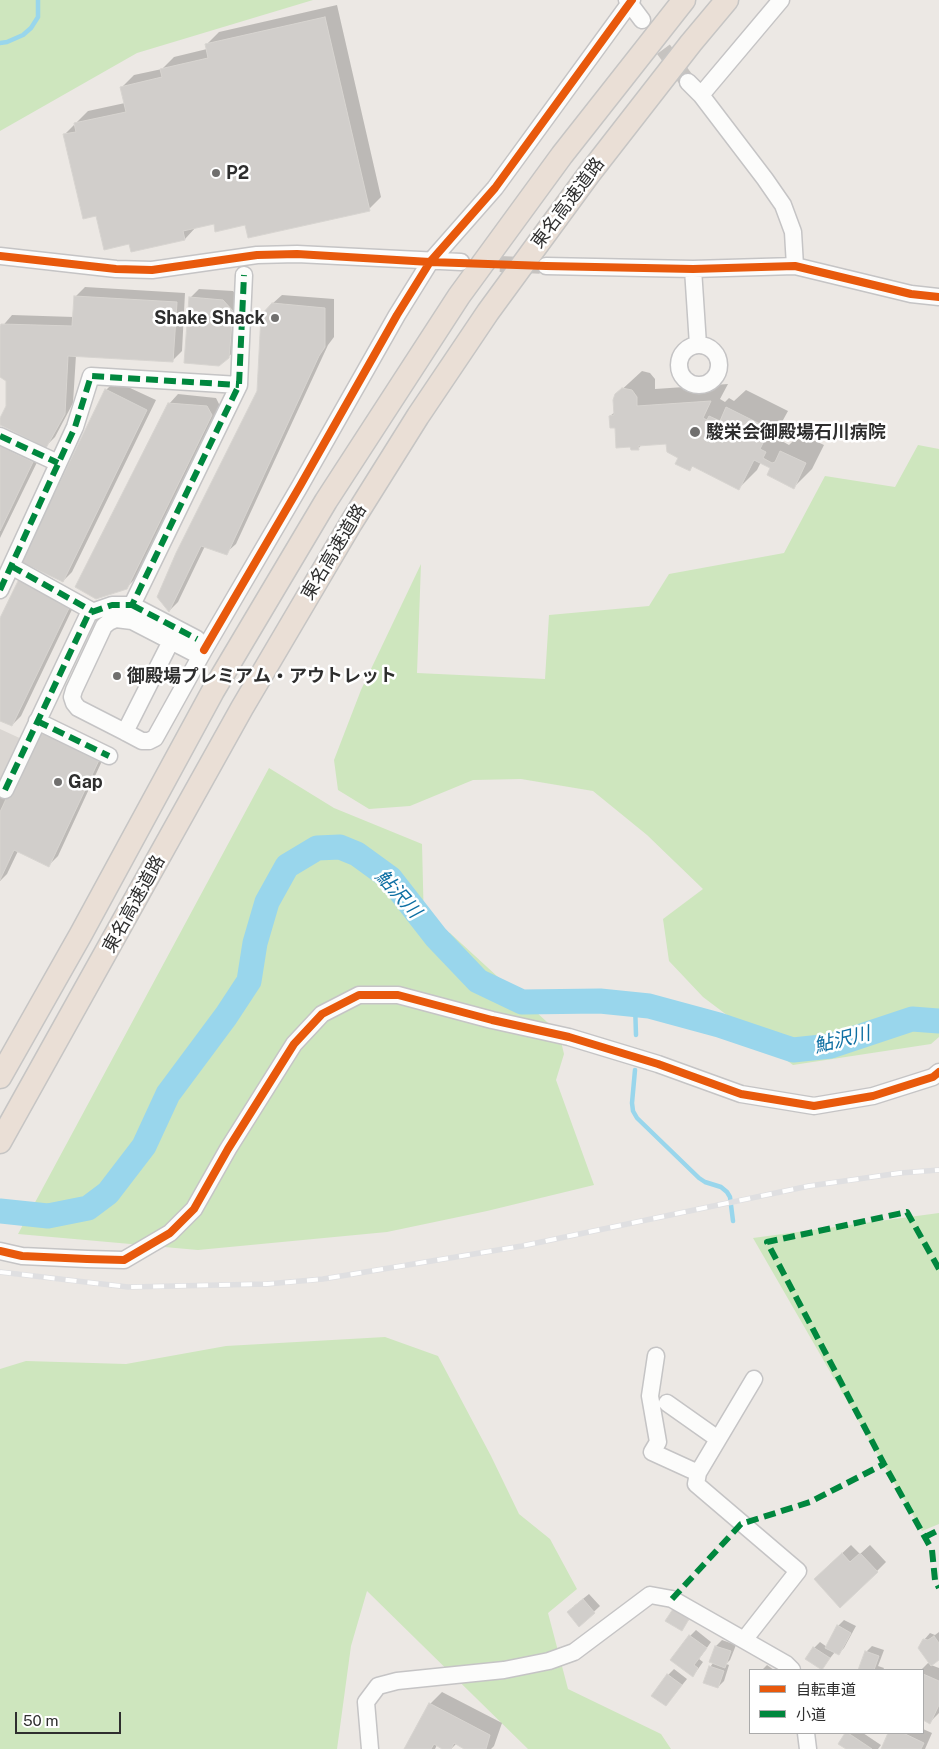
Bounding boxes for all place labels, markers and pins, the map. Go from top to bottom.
place label: P2 [226,162,249,184]
marker: P2 [210,167,222,179]
place label: Shake Shack [154,307,265,329]
marker: Shake Shack [269,312,281,324]
place label: 駿栄会御殿場石川病院 [706,421,886,443]
marker: 駿栄会御殿場石川病院 [688,425,702,439]
place label: 御殿場プレミアム・アウトレット [127,665,397,687]
marker: 御殿場プレミアム・アウトレット [111,670,123,682]
place label: Gap [68,771,103,793]
marker: Gap [52,776,64,788]

